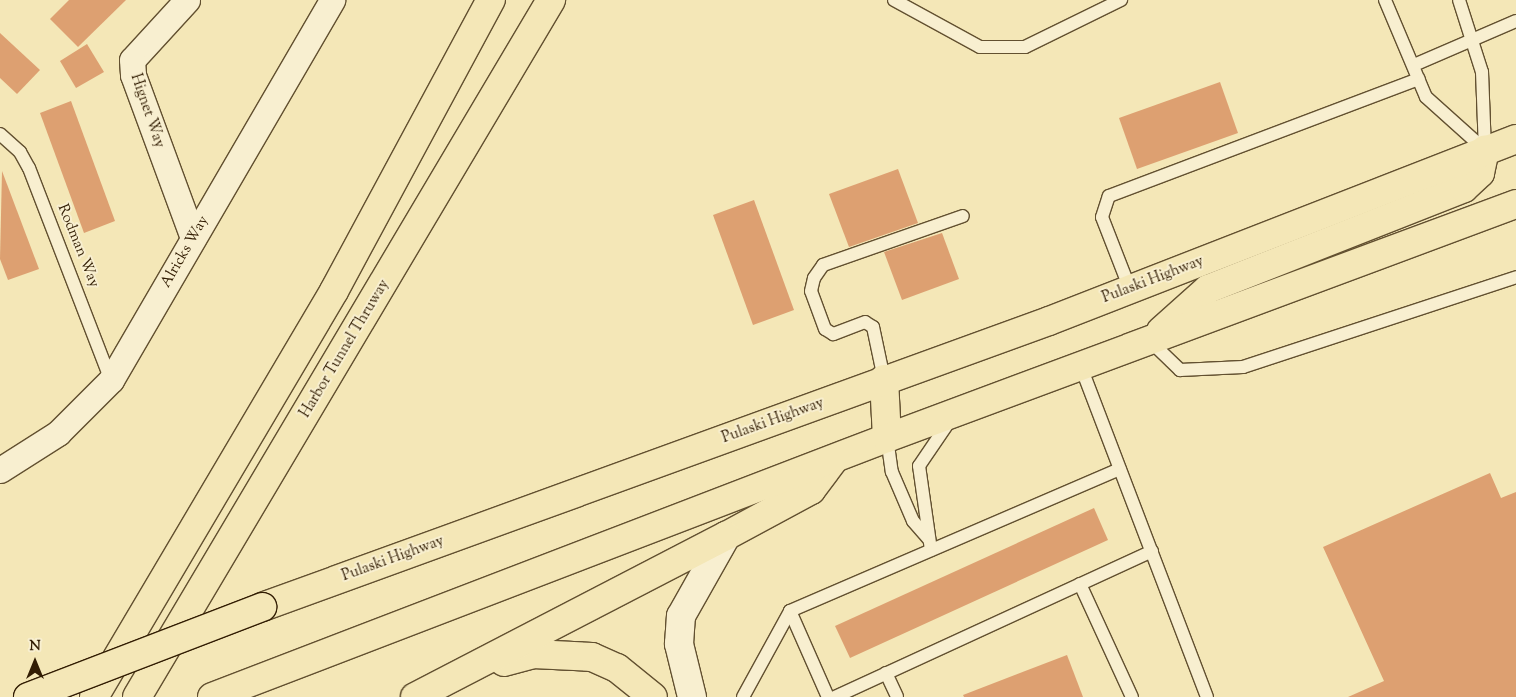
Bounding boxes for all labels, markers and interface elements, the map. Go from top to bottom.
street label: Hignet Way [126,72,168,150]
street label: Rodman Way [53,202,103,290]
street label: Alricks Way [157,213,213,291]
street label: Pulaski Highway [1100,252,1206,308]
street label: Harbor Tunnel Thruway [297,277,393,421]
street label: Pulaski Highway [720,394,826,448]
street label: Pulaski Highway [340,532,446,586]
north arrow [10,637,60,687]
text: N [29,637,41,657]

